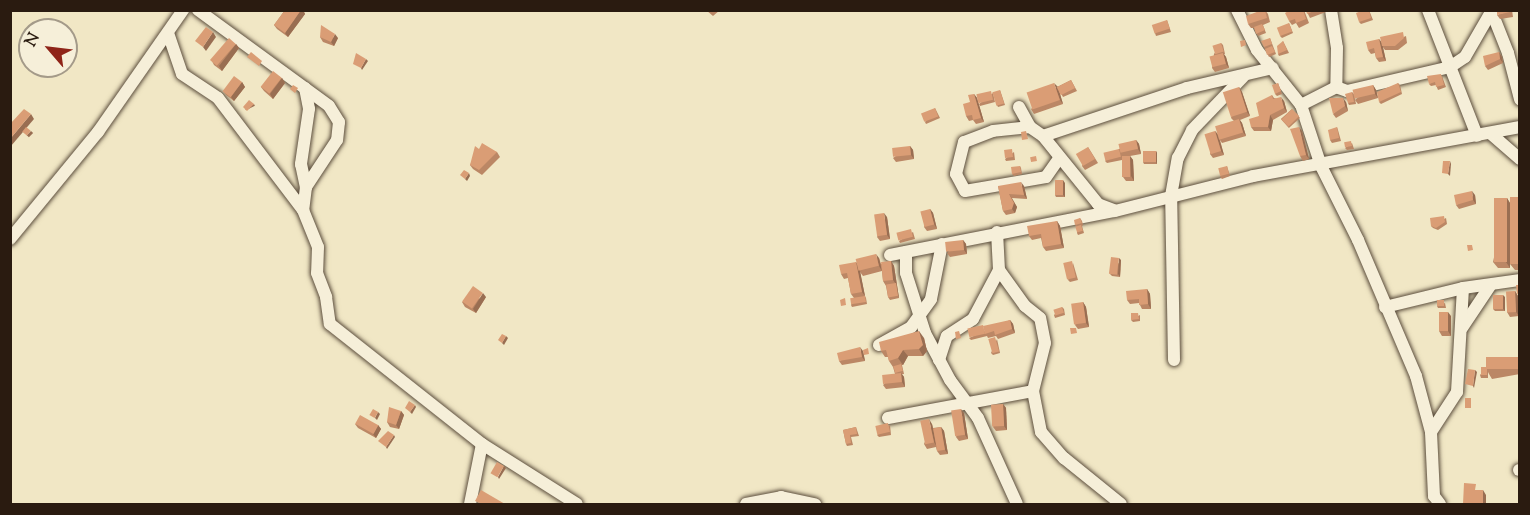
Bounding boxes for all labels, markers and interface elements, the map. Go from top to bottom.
north arrow [18,18,78,78]
text: N [20,29,47,51]

